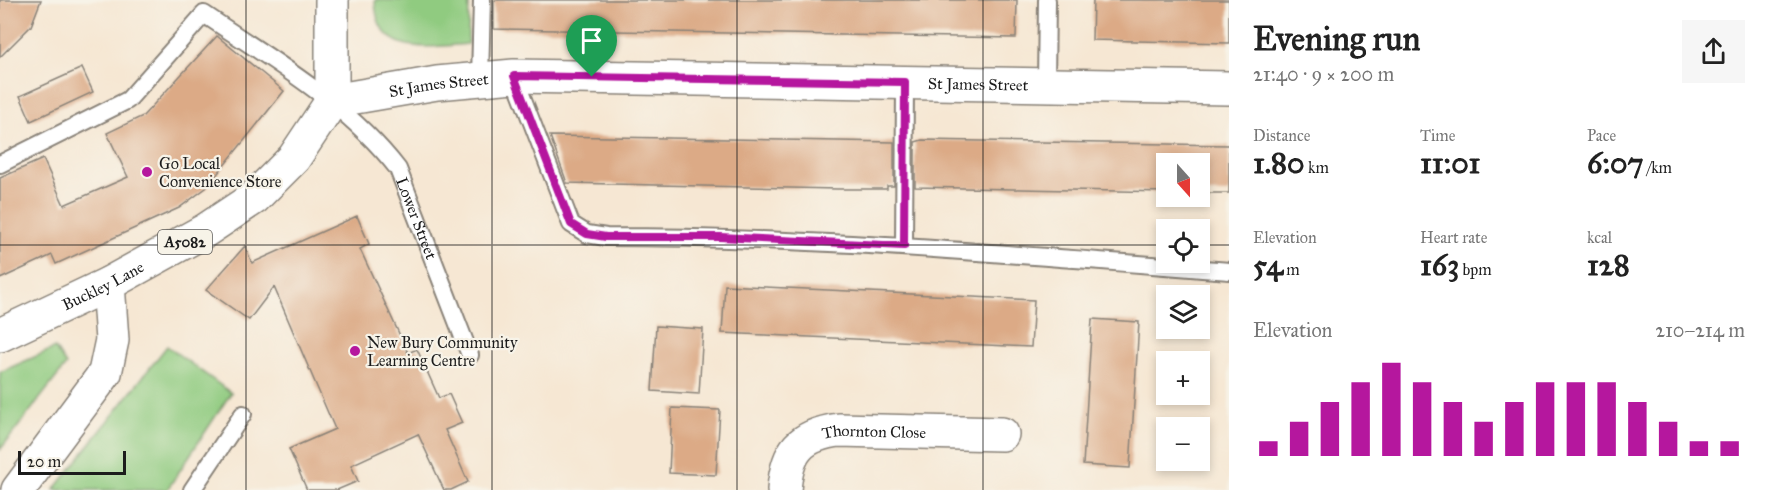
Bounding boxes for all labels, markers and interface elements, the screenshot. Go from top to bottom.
pin [566,15,617,77]
text: Evening run [1253,19,1420,59]
button: share [1682,20,1745,83]
icon: arrive [575,24,608,57]
text: 21:40 · 9 × 200 m [1253,62,1394,86]
street label: St James Street [387,69,490,101]
street label: St James Street [928,74,1029,95]
text: Distance [1253,126,1310,145]
text: Time [1420,126,1455,145]
text: Pace [1587,126,1616,145]
text: 1.80 [1253,145,1305,181]
text: 11:01 [1420,145,1480,181]
text: 6:07 [1587,145,1643,181]
north arrow [1156,153,1210,207]
map controls [1156,153,1210,471]
place label: Go Local Convenience Store [159,154,282,191]
text: km [1305,158,1329,177]
text: /km [1643,158,1672,177]
marker: Go Local Convenience Store [140,165,154,179]
street label: Lower Street [392,175,441,262]
button: locate [1156,219,1210,273]
text: Elevation [1253,228,1317,247]
text: Heart rate [1420,228,1487,247]
text: kcal [1587,228,1612,247]
road number: A5082 [158,230,212,254]
text: 54 [1253,247,1283,283]
text: 163 [1420,247,1459,283]
text: 128 [1587,247,1630,283]
street label: Buckley Lane [59,257,147,314]
text: m [1283,260,1300,279]
text: bpm [1459,260,1492,279]
button: layers [1156,285,1210,339]
text: Elevation [1253,318,1332,342]
text: 210–214 m [1655,318,1745,342]
place label: New Bury Community Learning Centre [367,333,518,371]
marker: New Bury Community Learning Centre [348,344,362,358]
button: + [1156,351,1210,405]
button: − [1156,417,1210,471]
street label: Thornton Close [820,421,927,443]
scale bar [18,448,126,476]
text: 20 m [27,452,61,471]

